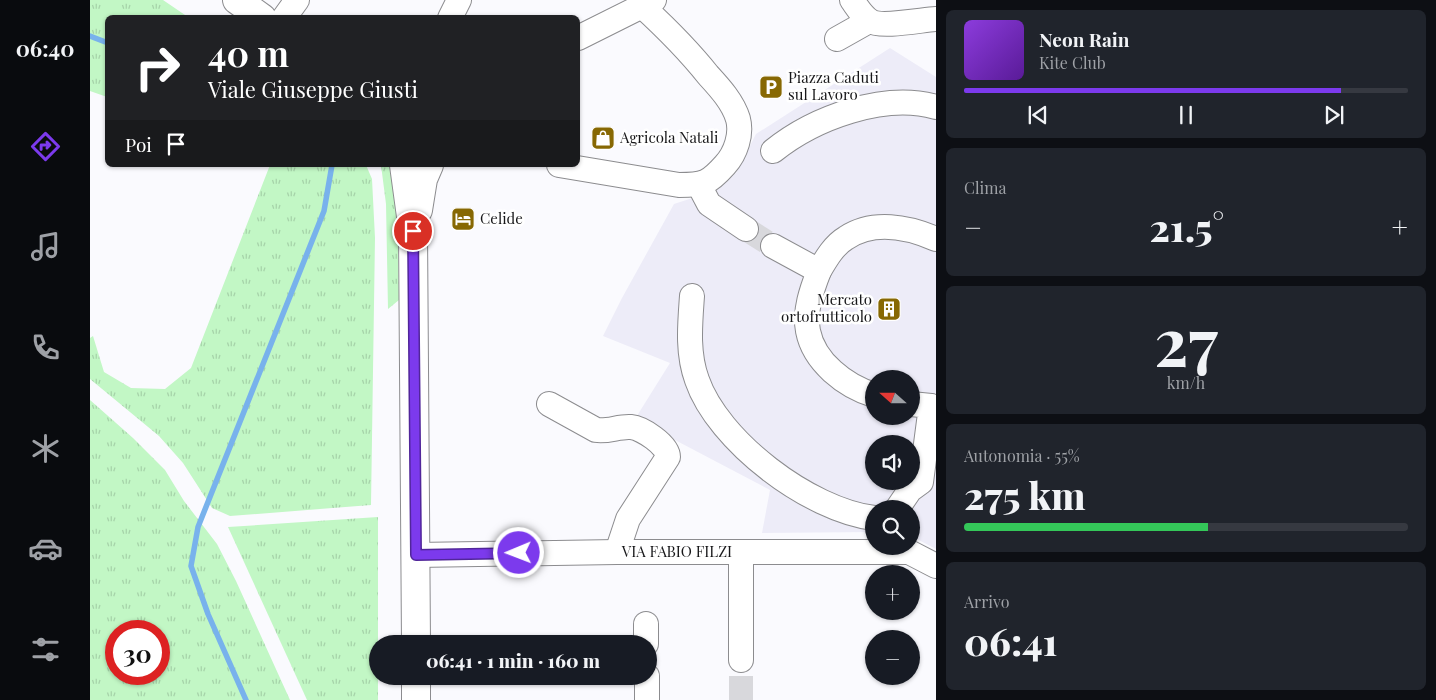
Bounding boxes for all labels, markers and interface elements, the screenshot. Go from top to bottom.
text: Neon Rain [1039,26,1129,52]
text: 40 m [208,29,289,76]
text: 06:40 [16,33,74,63]
icon: right [125,35,190,100]
text: Kite Club [1039,52,1106,73]
place label: Piazza Caduti sul Lavoro [788,67,879,104]
text: Viale Giuseppe Giusti [208,74,418,104]
parking icon: Piazza Caduti sul Lavoro [758,74,784,100]
icon: previous [1024,101,1052,129]
icon: pause [1172,101,1200,129]
icon: next [1320,101,1348,129]
shop icon: Agricola Natali [590,125,616,151]
place label: Agricola Natali [619,127,719,147]
icon: directions [28,129,63,164]
icon: arrive [162,130,190,158]
text: Poi [125,131,152,157]
text: Clima [964,177,1006,198]
text: 21.5° [1150,201,1224,252]
hotel icon: Celide [450,206,476,232]
place label: Celide [480,208,523,228]
text: − [964,208,982,245]
text: + [1392,208,1408,245]
pin [392,210,434,252]
icon: arrive [399,217,427,245]
icon: music [28,229,63,264]
place label: Mercato ortofrutticolo [781,289,872,326]
building icon: Mercato ortofrutticolo [876,296,902,322]
text: 27 [1154,296,1218,382]
icon: phone [28,330,63,365]
north arrow [865,370,920,425]
map controls [865,370,920,685]
text: km/h [1167,372,1205,393]
icon: climate [28,431,63,466]
button: sound [865,435,920,490]
text: Autonomia · 55% [964,445,1080,466]
text: 275 km [964,469,1085,520]
button: search [865,500,920,555]
position arrow [492,526,544,578]
icon: car [28,531,63,566]
street label: VIA FABIO FILZI [621,541,732,561]
button: + [865,565,920,620]
text: Arrivo [964,591,1009,612]
text: 06:41 [964,615,1058,666]
speed limit sign: 30 [105,620,170,685]
button: − [865,630,920,685]
icon: filters [28,632,63,667]
text: 06:41 · 1 min · 160 m [426,647,600,673]

